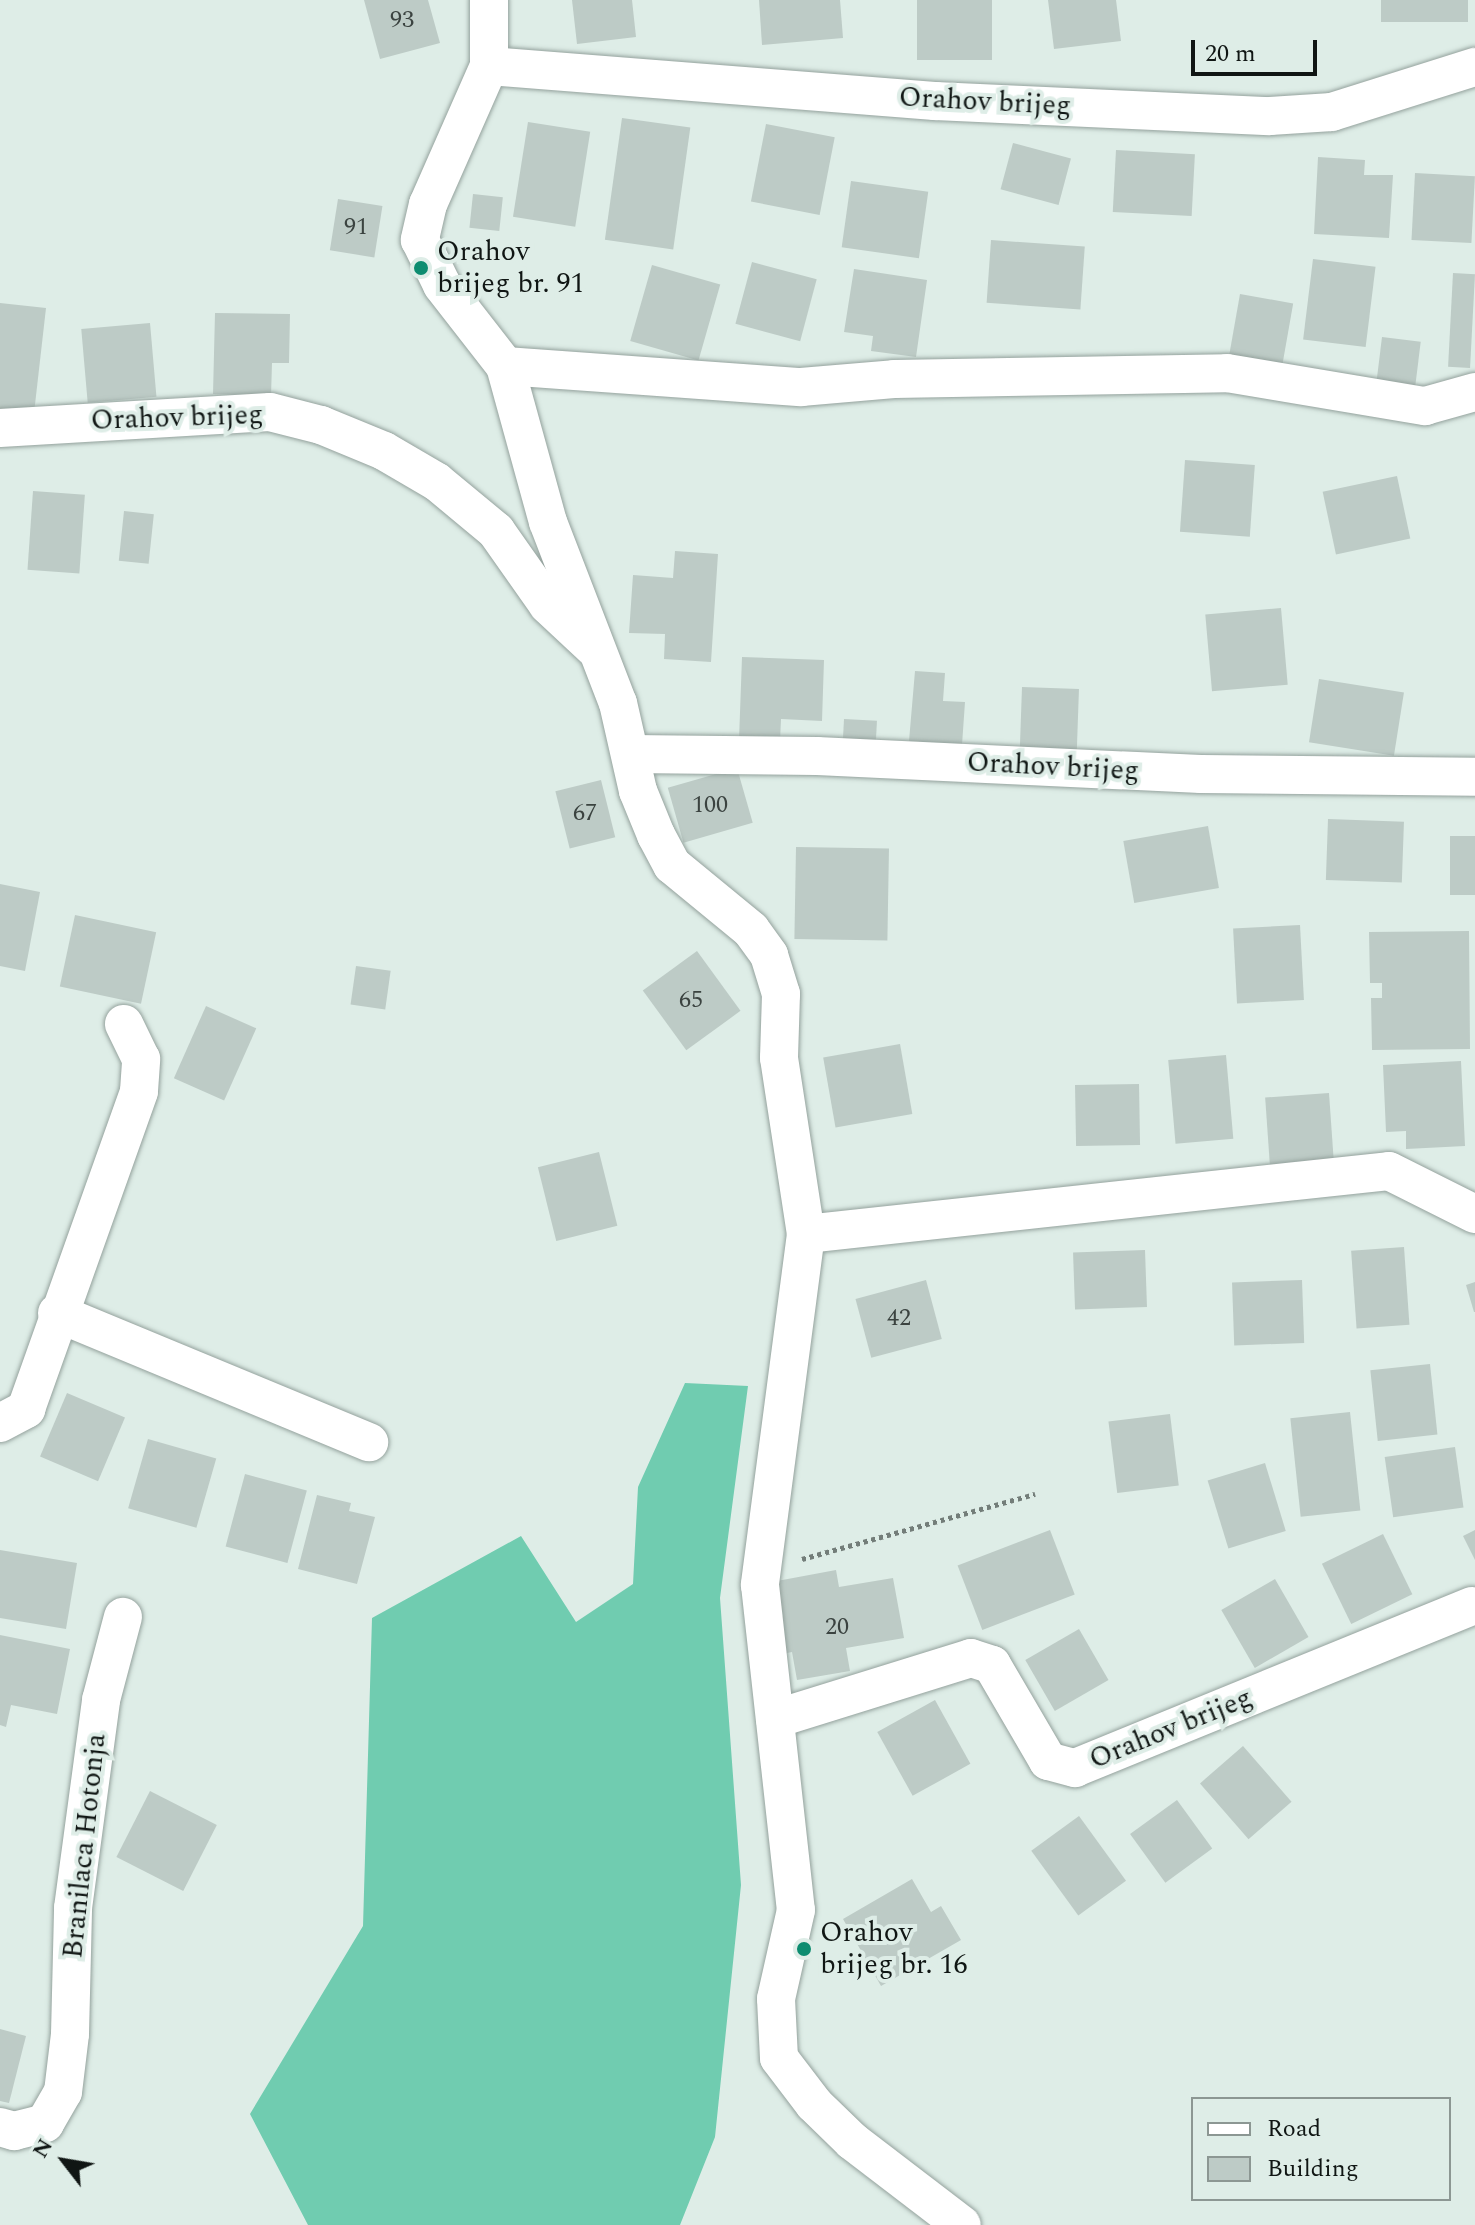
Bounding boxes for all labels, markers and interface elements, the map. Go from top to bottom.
house number: 93 [390,7,414,35]
scale bar [1195,24,1321,74]
text: 20 m [1205,36,1256,72]
street label: Orahov brijeg [898,81,1072,123]
house number: 91 [344,214,368,242]
place label: Orahov brijeg br. 91 [437,235,585,301]
marker: Orahov brijeg br. 91 [412,259,430,277]
street label: Orahov brijeg [90,398,264,438]
street label: Orahov brijeg [966,746,1140,788]
house number: 100 [692,792,728,820]
house number: 67 [573,800,597,828]
house number: 65 [679,987,703,1015]
house number: 42 [887,1305,911,1333]
house number: 20 [825,1614,849,1642]
street label: Orahov brijeg [1085,1681,1257,1777]
street label: Branilaca Hotonja [56,1732,114,1960]
place label: Orahov brijeg br. 16 [820,1916,968,1982]
marker: Orahov brijeg br. 16 [795,1940,813,1958]
legend [1191,2097,1451,2201]
text: Road [1267,2111,1321,2147]
north arrow [24,2121,104,2201]
text: N [24,2132,62,2165]
text: Building [1267,2151,1359,2187]

